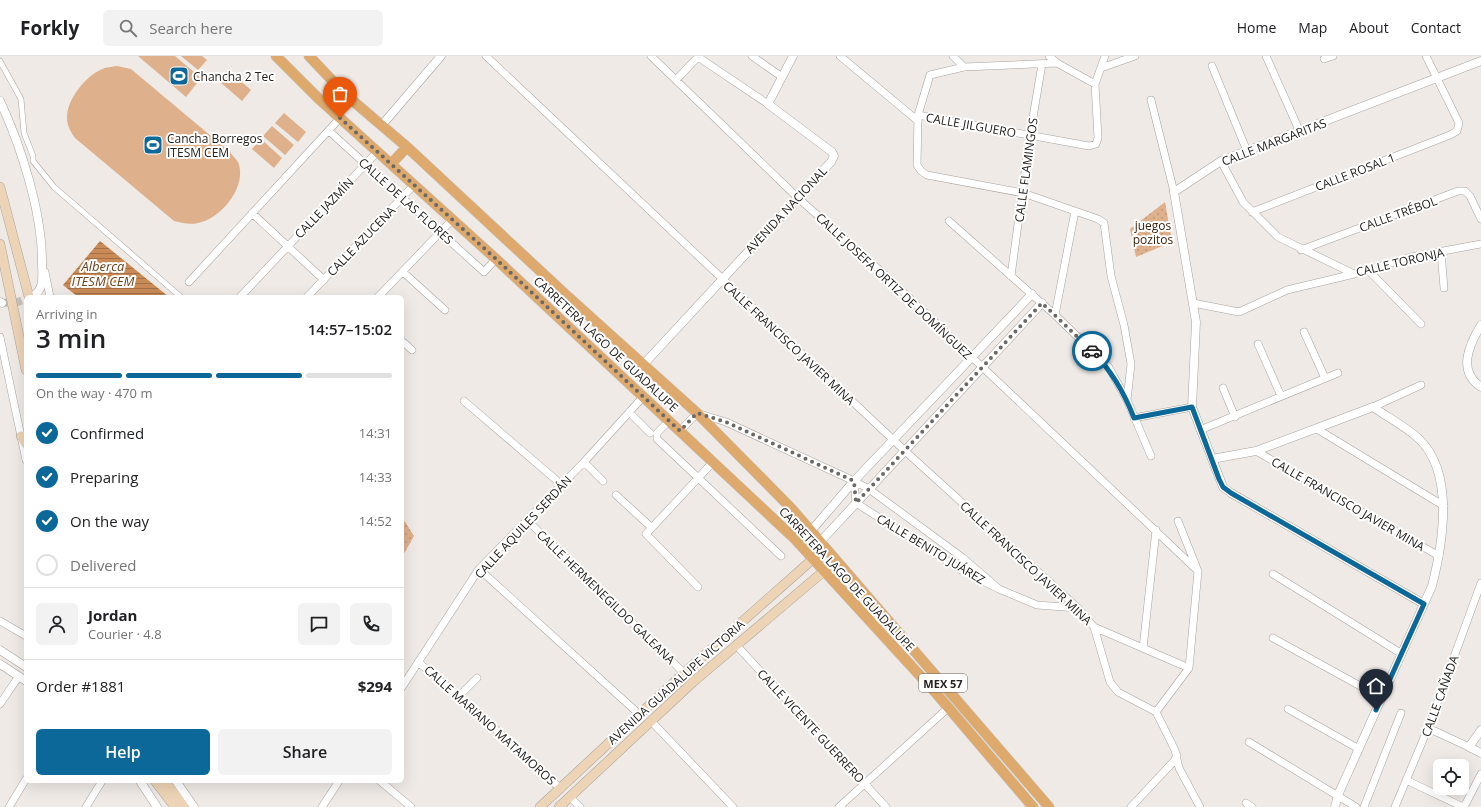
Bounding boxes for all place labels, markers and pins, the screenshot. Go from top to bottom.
sports icon: Chancha 2 Tec [168,65,190,87]
place label: Chancha 2 Tec [193,68,274,85]
pin [323,77,357,118]
place label: Cancha Borregos ITESM CEM [167,130,263,161]
sports icon: Cancha Borregos ITESM CEM [142,134,164,156]
pin [1359,669,1393,710]

